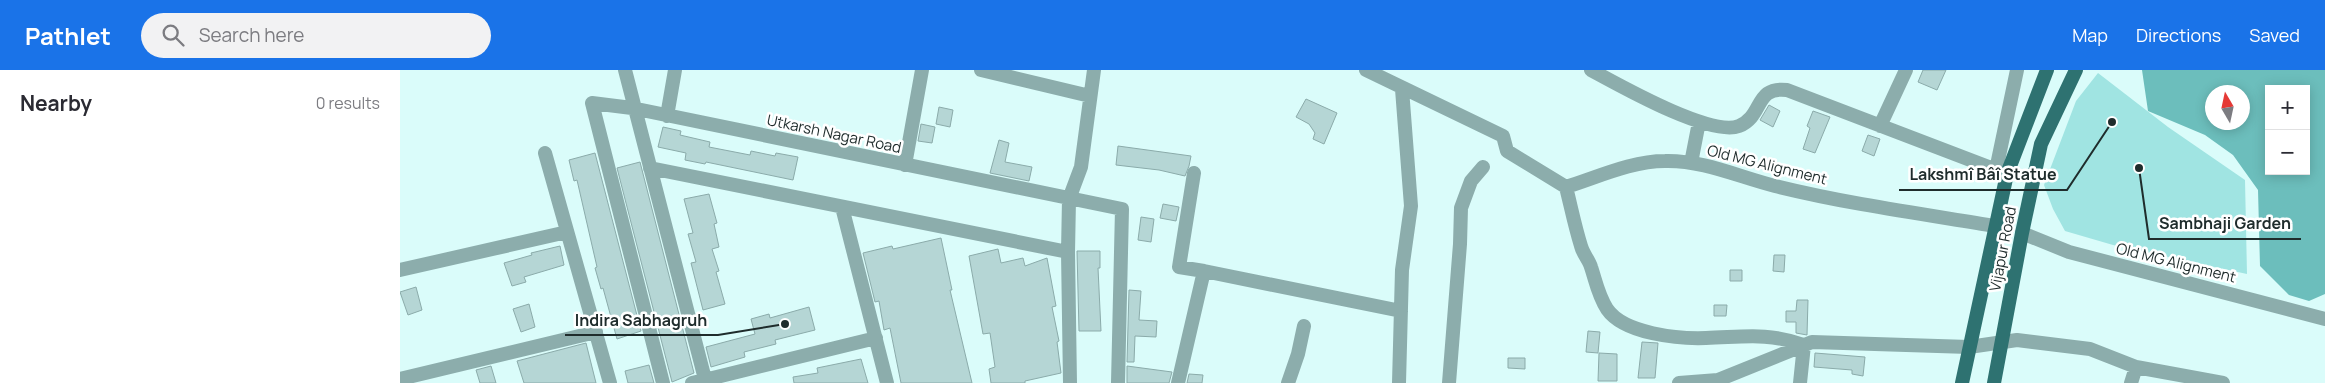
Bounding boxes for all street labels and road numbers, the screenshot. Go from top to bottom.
street label: Utkarsh Nagar Road [765,109,903,158]
street label: Old MG Alignment [1705,139,1829,190]
street label: Vijapur Road [1984,205,2021,293]
street label: Old MG Alignment [2114,237,2238,288]

